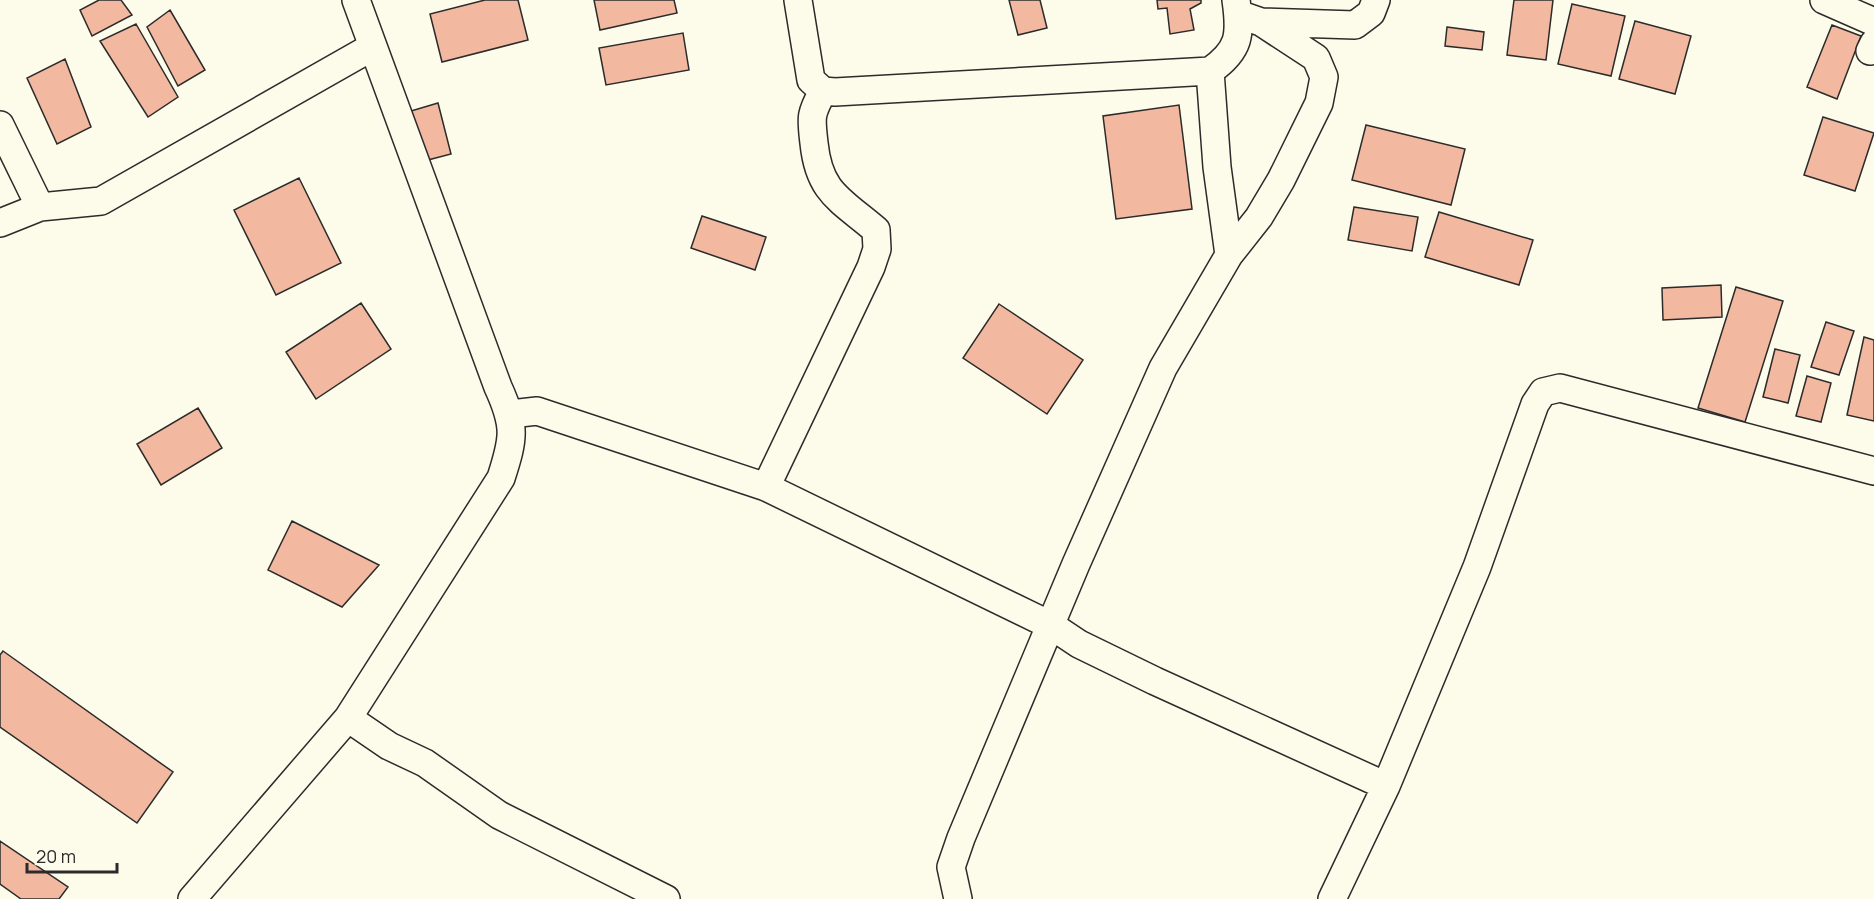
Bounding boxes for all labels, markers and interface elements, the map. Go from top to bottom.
scale bar [27,836,117,874]
text: 20 m [36,844,76,868]

